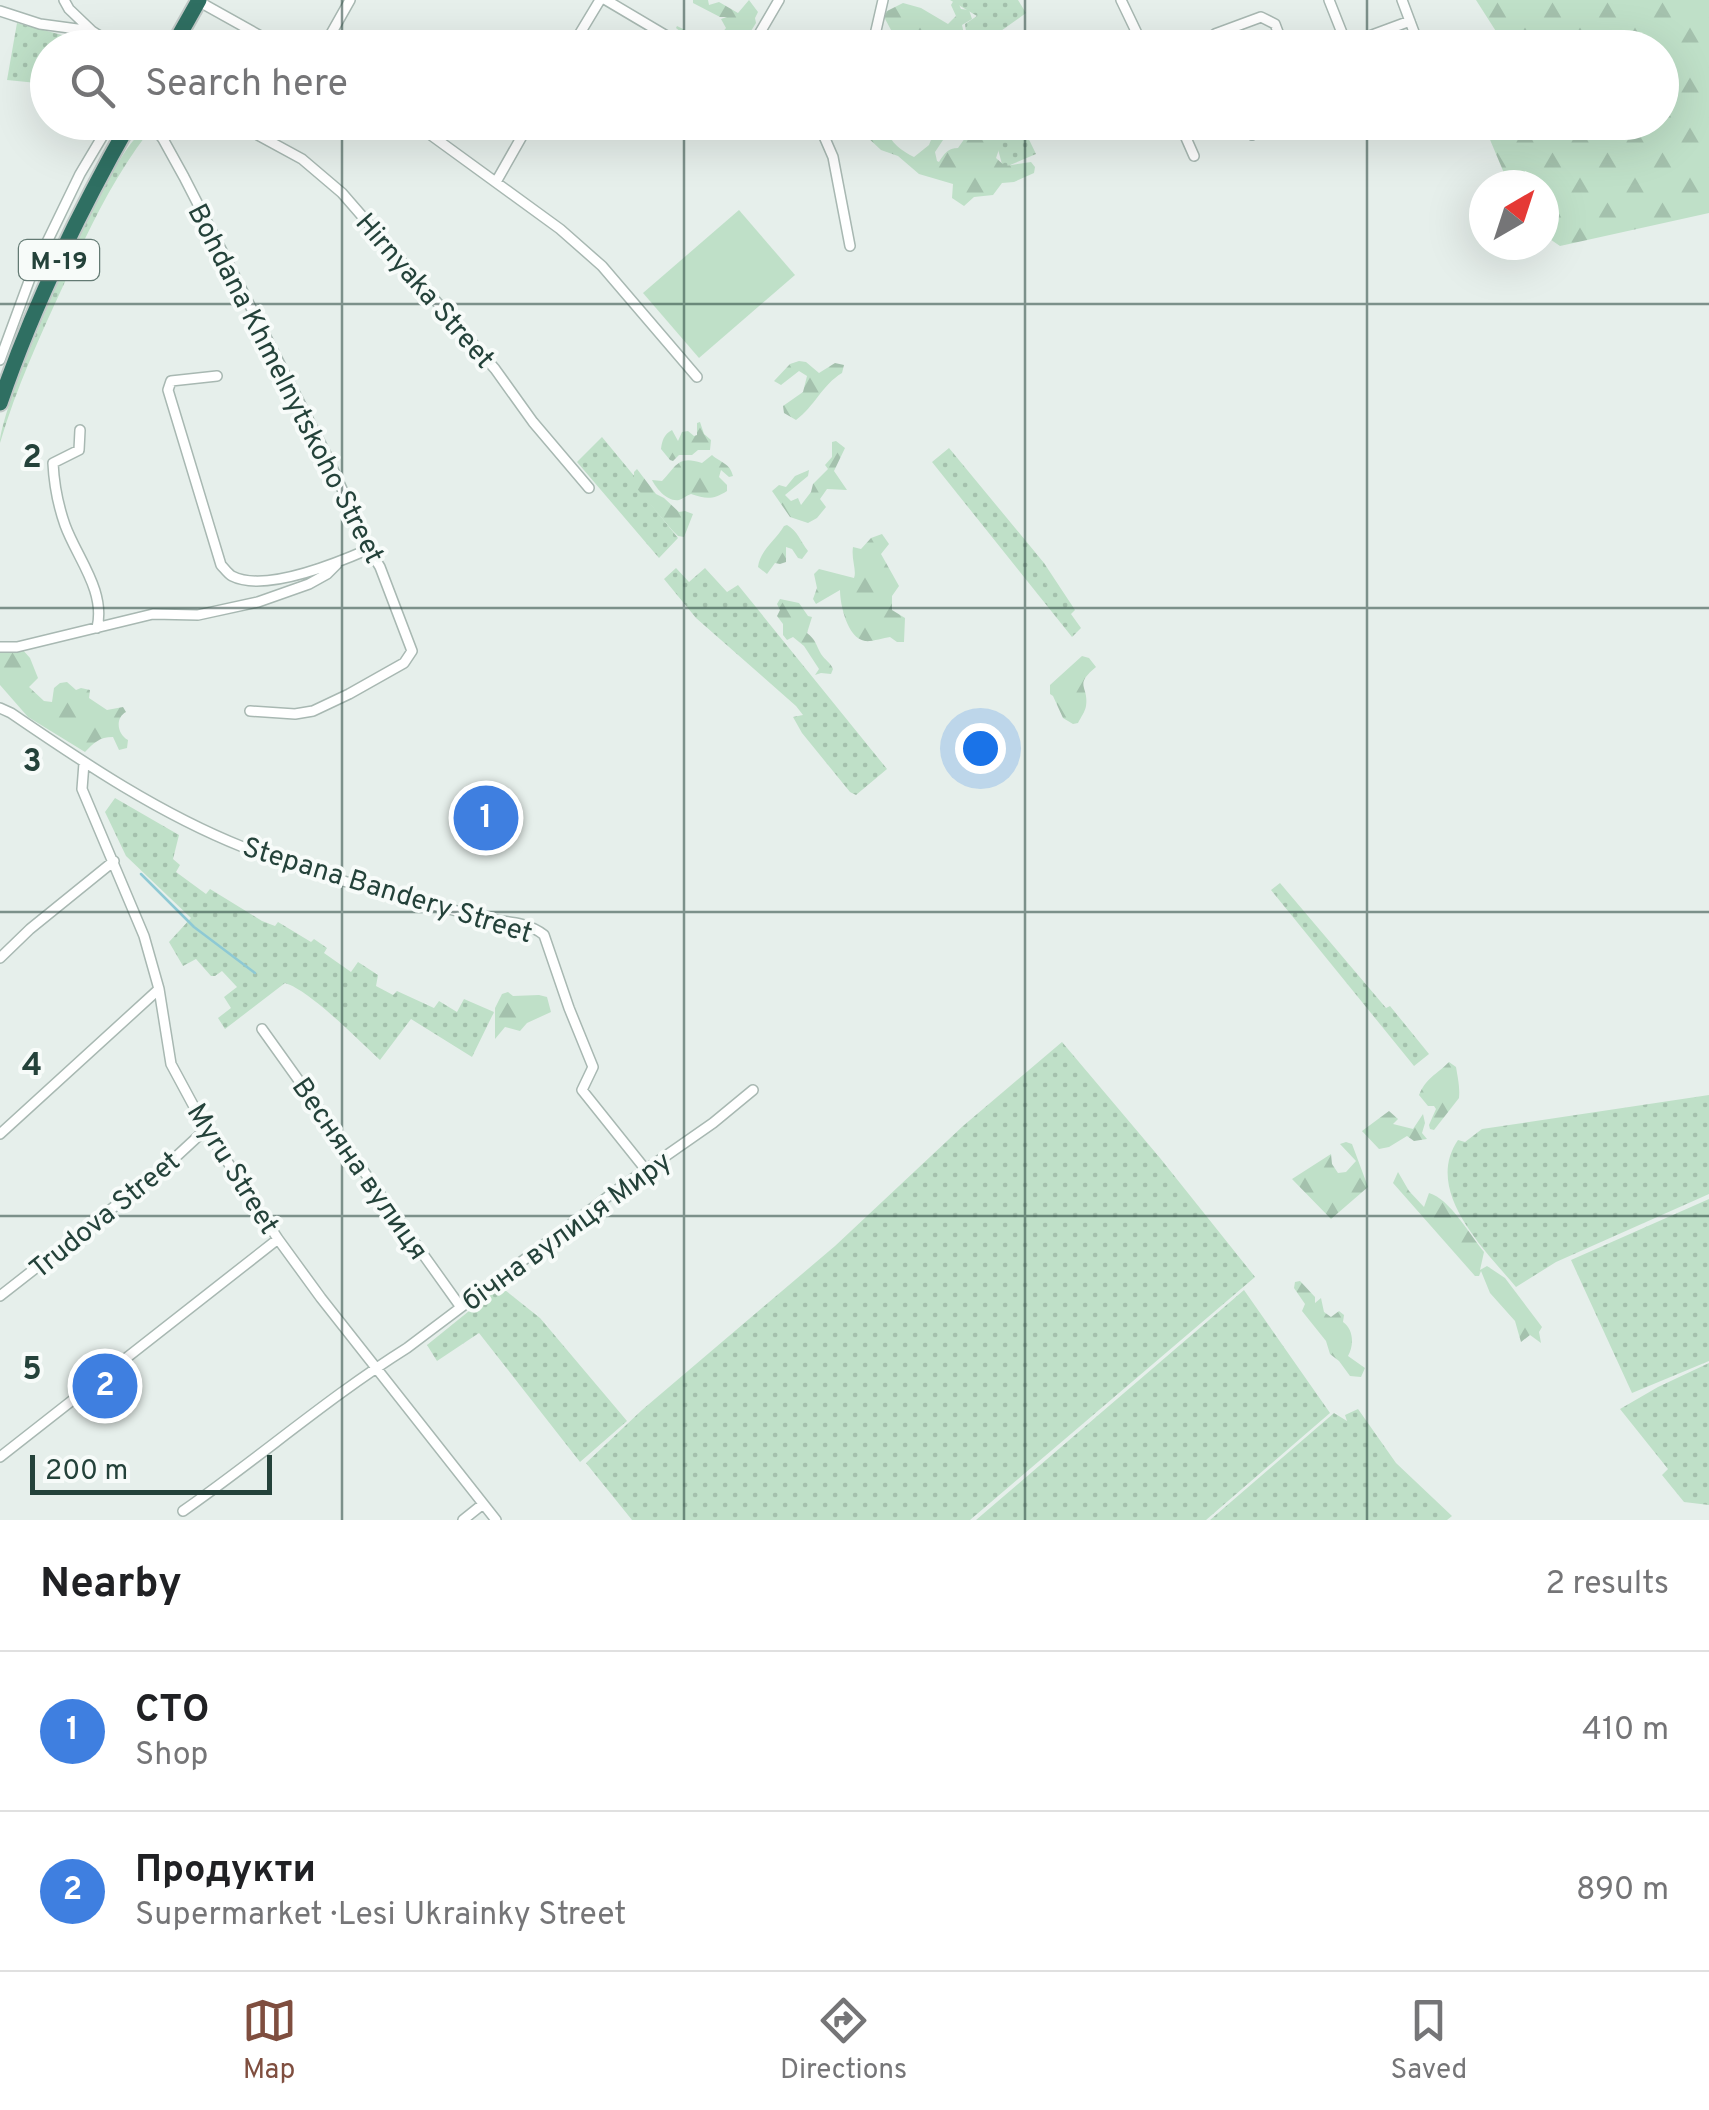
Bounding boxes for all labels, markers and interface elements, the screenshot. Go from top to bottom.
search box [30,30,1679,140]
icon: search [65,58,120,113]
text: Search here [145,61,348,110]
north arrow [1469,170,1559,260]
street label: Bohdana Khmelnytskoho Street [178,198,391,570]
street label: Hirnyaka Street [346,207,501,377]
road number: М-19 [19,240,99,280]
text: 2 [22,439,42,479]
your location [955,723,1006,774]
text: 3 [22,743,42,783]
pin: 1 [454,780,518,856]
street label: Stepana Bandery Street [238,831,536,953]
text: 4 [22,1047,42,1087]
street label: Весняна вулиця [282,1071,435,1268]
street label: Myru Street [177,1097,286,1242]
street label: бічна вулиця Миру [456,1144,679,1320]
street label: Trudova Street [23,1145,189,1288]
pin: 2 [72,1348,138,1424]
text: 5 [22,1351,42,1391]
scale bar [30,1450,272,1494]
text: 200 m [45,1454,128,1490]
text: Nearby [40,1559,182,1612]
text: 2 results [1545,1565,1669,1605]
text: СТО [135,1687,209,1736]
text: 1 [66,1711,79,1751]
text: 410 m [1582,1711,1669,1751]
text: Shop [135,1736,208,1776]
text: Продукти [135,1847,316,1896]
text: 2 [63,1871,82,1911]
text: 890 m [1576,1871,1669,1911]
text: Supermarket · Lesi Ukrainky Street [135,1896,626,1936]
tab: Map [242,1993,297,2089]
tab: Directions [780,1993,907,2089]
tab: Saved [1390,1993,1467,2089]

